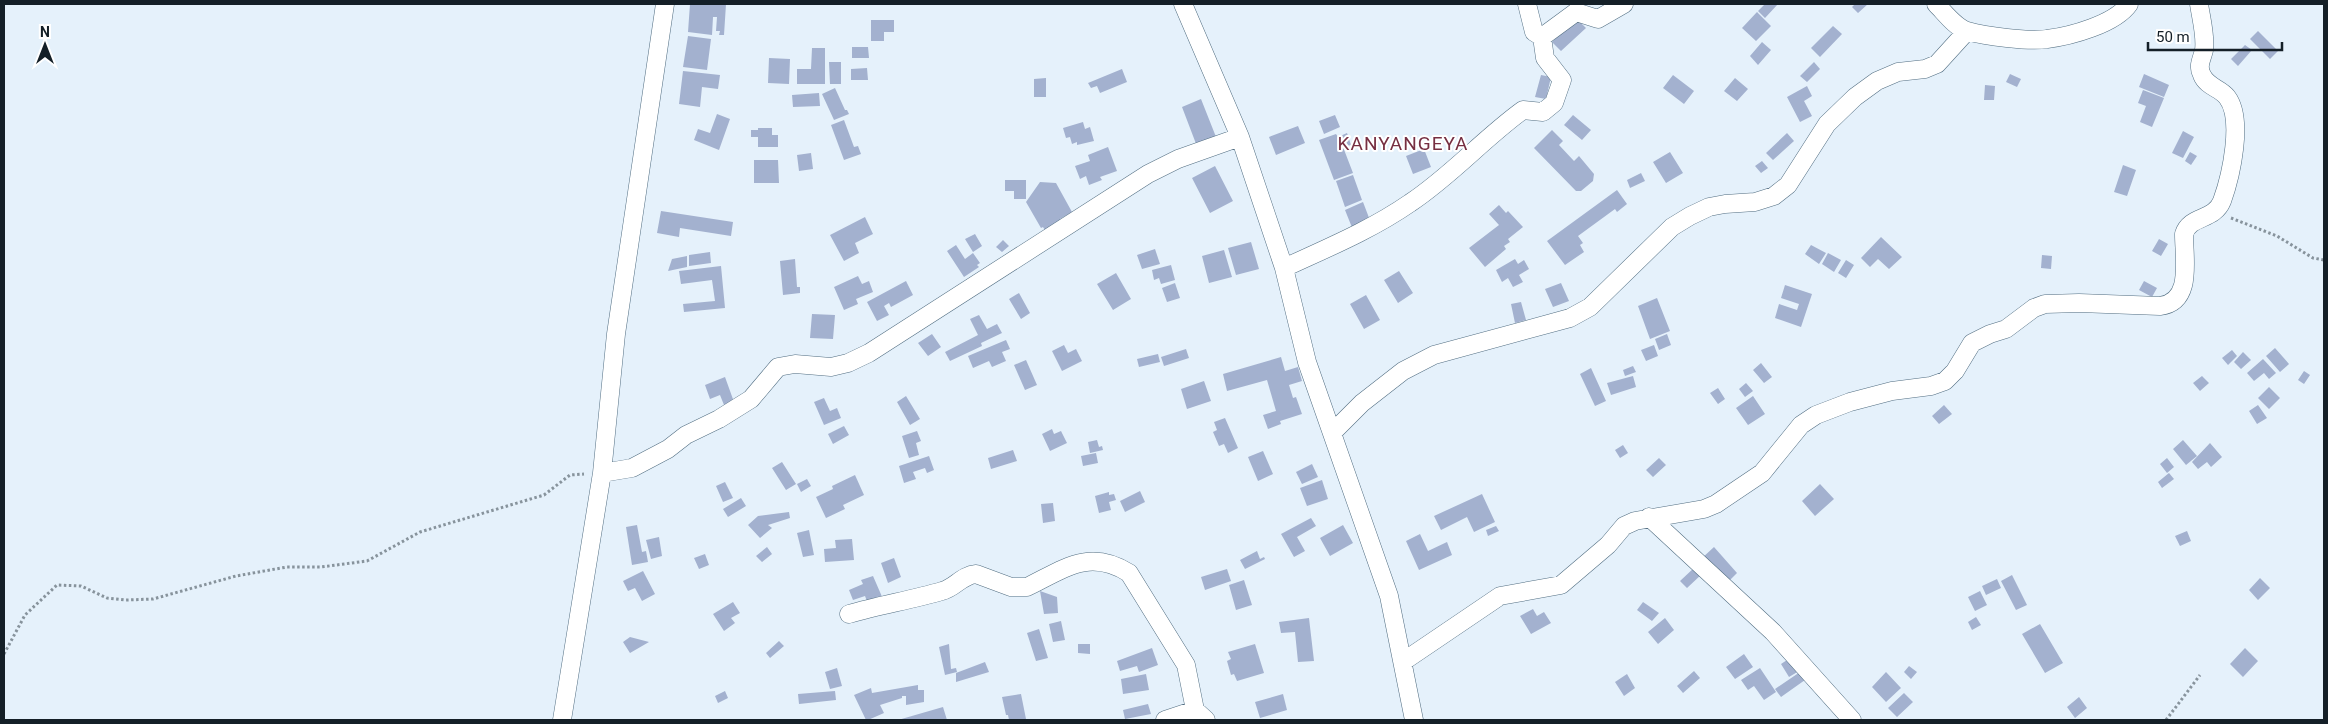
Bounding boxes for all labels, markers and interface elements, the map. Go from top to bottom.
north arrow [20,20,70,70]
scale bar [2148,20,2282,52]
text: N [40,24,50,40]
text: 50 m [2156,28,2190,46]
district label: KANYANGEYA [1338,132,1468,155]

